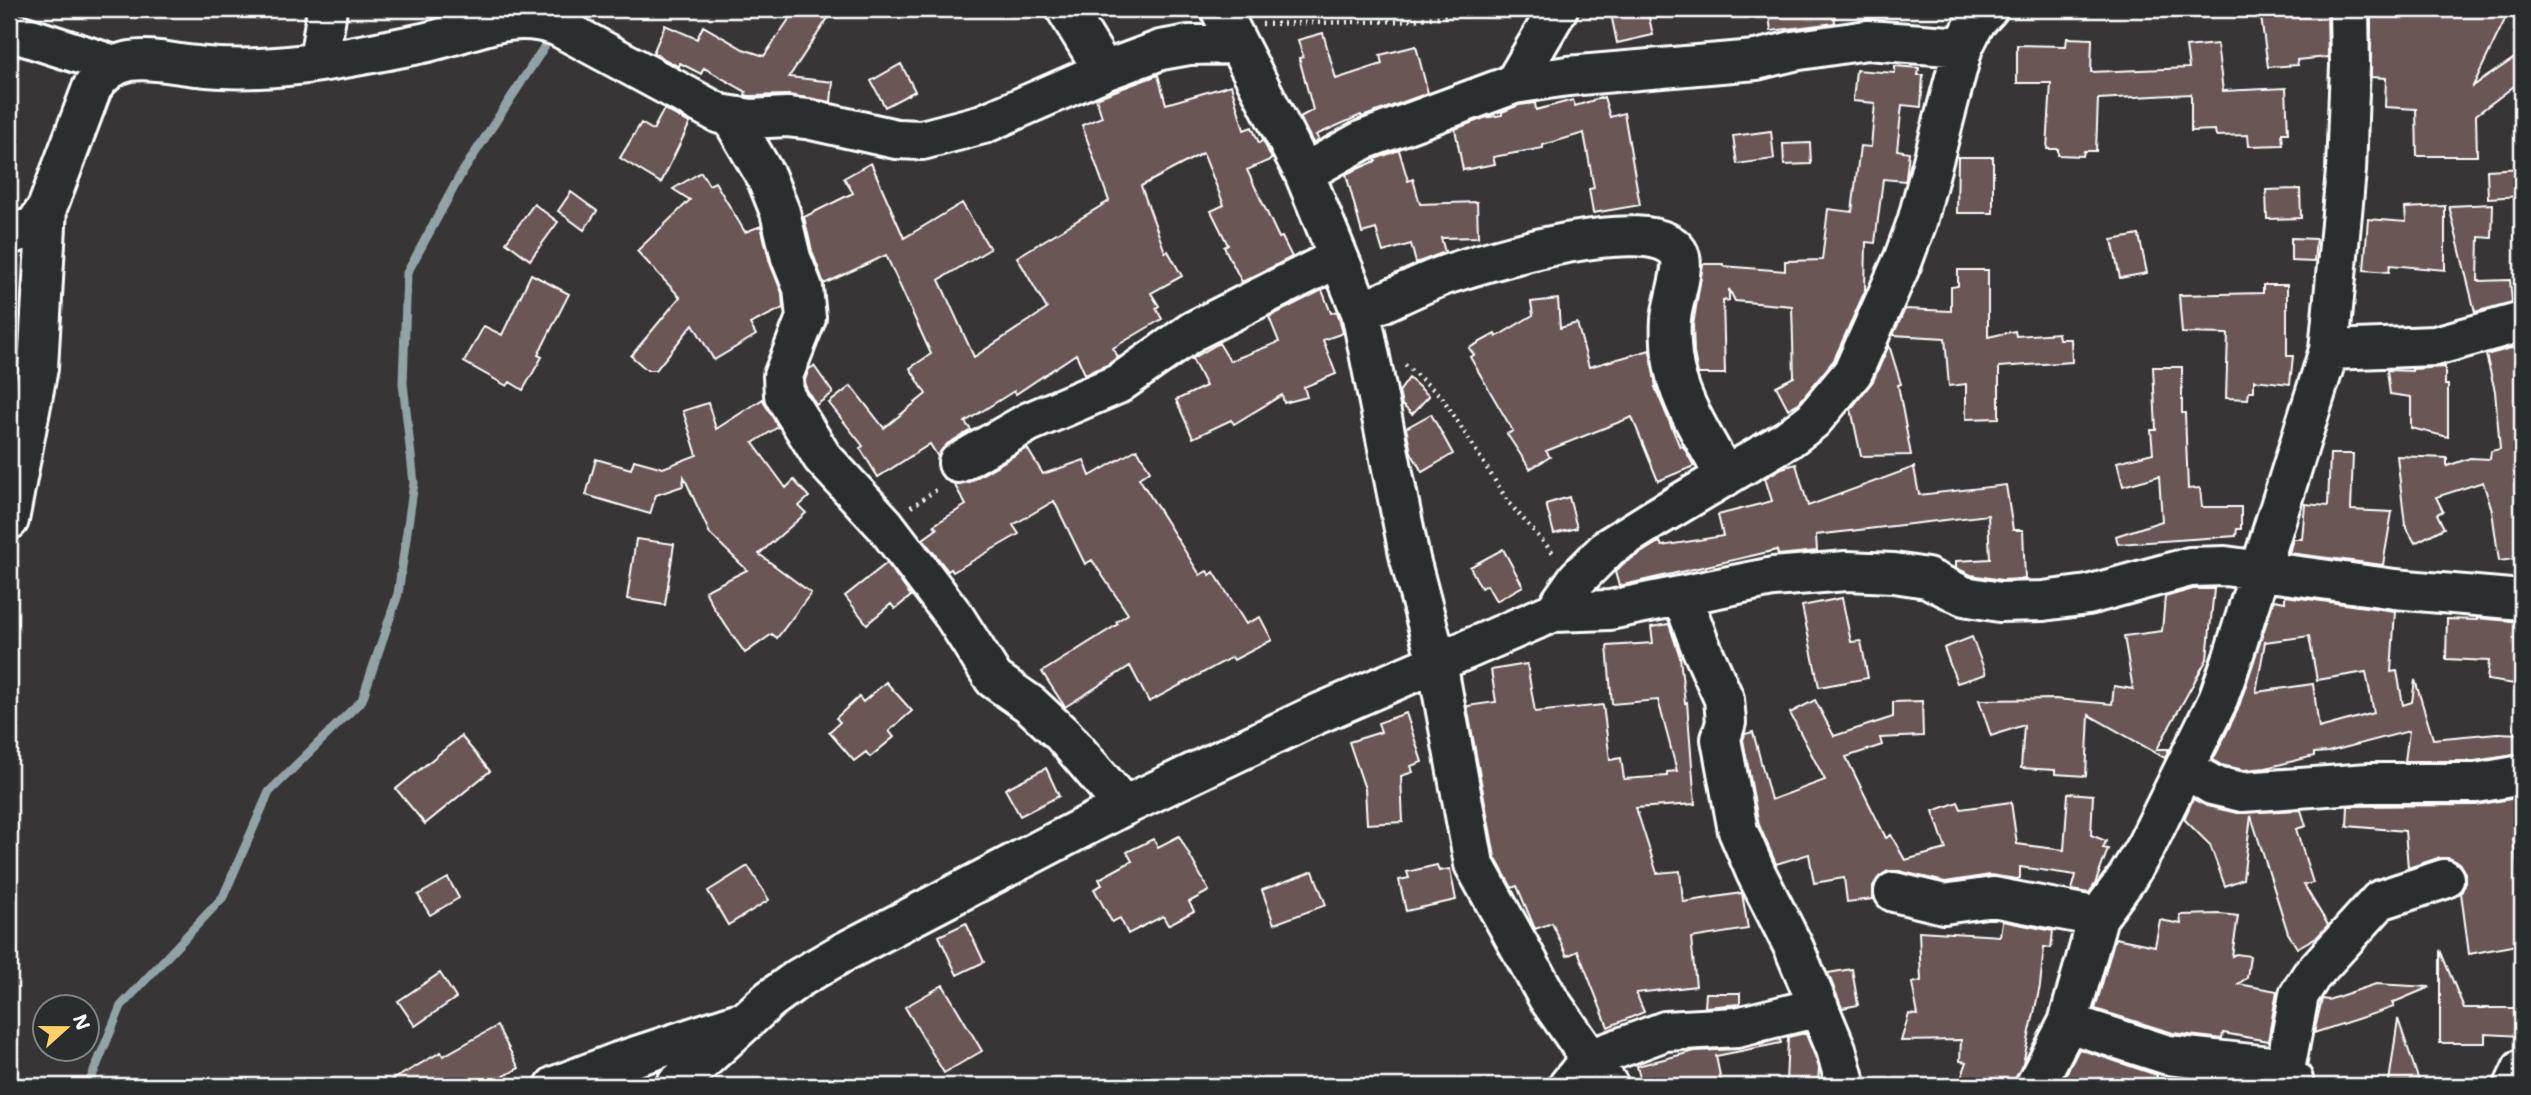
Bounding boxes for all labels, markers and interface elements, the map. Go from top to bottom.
north arrow [32,993,102,1064]
text: N [67,1011,96,1034]

